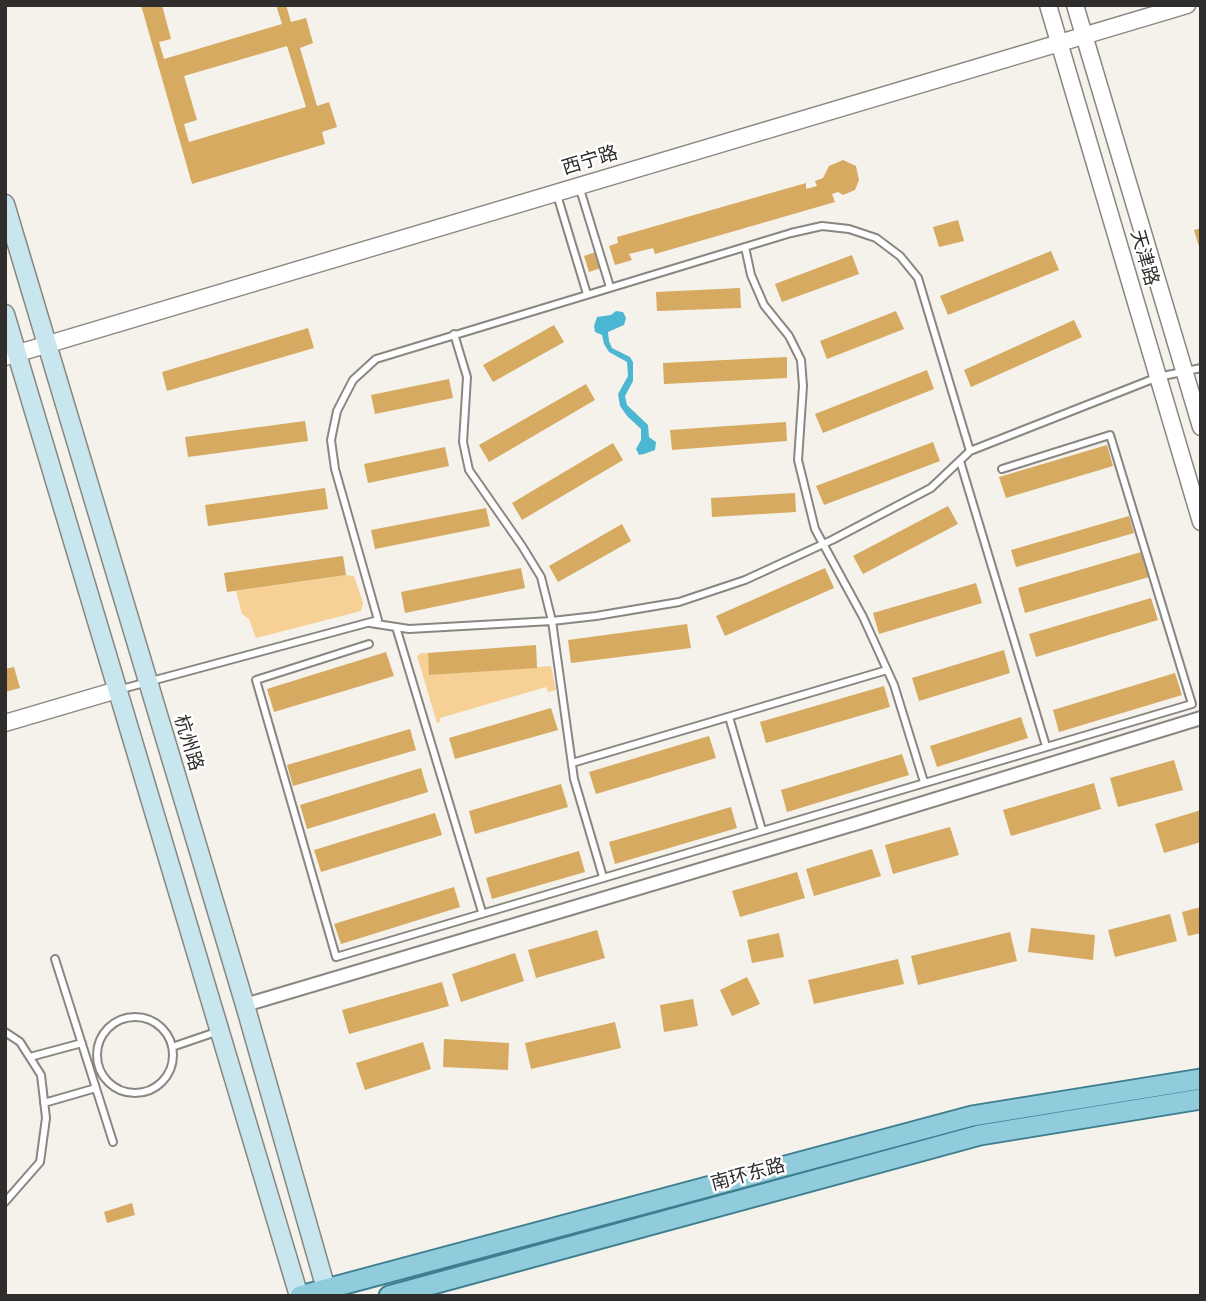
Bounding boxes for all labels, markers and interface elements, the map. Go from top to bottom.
street label: 西宁路 [559,142,621,180]
street label: 天津路 [1125,227,1163,289]
street label: 杭州路 [169,712,207,774]
street label: 南环东路 [708,1154,788,1196]

